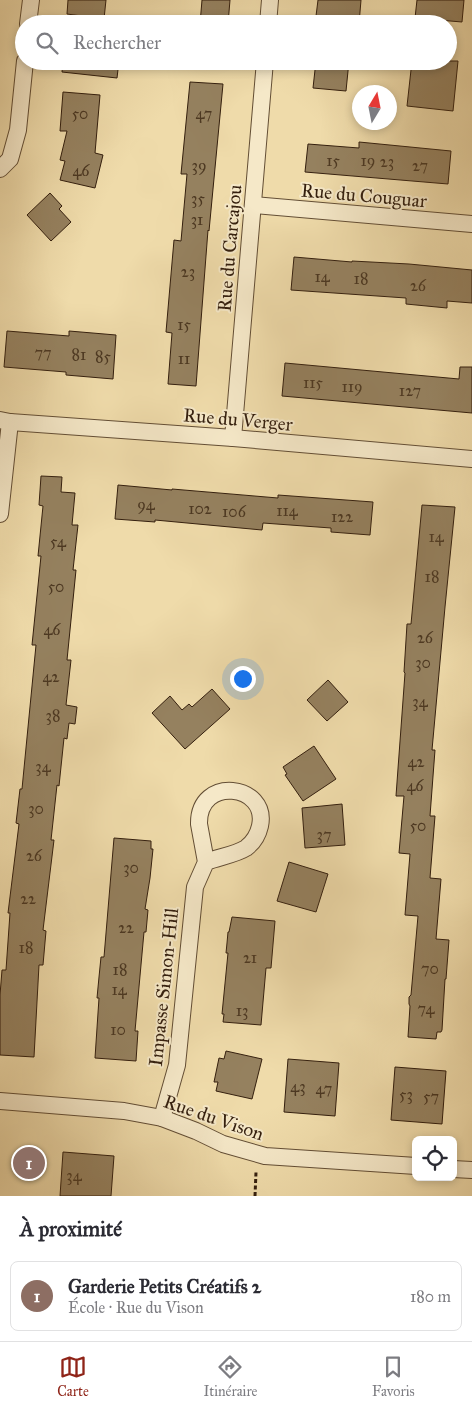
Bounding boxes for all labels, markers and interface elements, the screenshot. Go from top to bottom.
search box [15,15,457,70]
icon: search [33,29,61,57]
text: Rechercher [73,31,161,54]
north arrow [352,85,397,130]
house number: 50 [72,104,88,123]
house number: 47 [196,104,212,123]
house number: 15 [326,151,340,170]
house number: 19 [361,151,375,170]
house number: 23 [380,152,394,171]
house number: 39 [192,156,207,175]
house number: 27 [412,156,428,175]
house number: 46 [72,161,90,180]
street label: Rue du Couguar [300,179,429,214]
street label: Rue du Carcajou [212,183,247,313]
house number: 35 [191,189,205,208]
house number: 31 [191,210,203,229]
house number: 23 [181,262,195,281]
house number: 14 [314,267,331,286]
house number: 18 [354,269,368,288]
house number: 26 [410,276,427,295]
house number: 15 [177,315,191,334]
house number: 77 [34,343,52,362]
house number: 81 [72,345,86,364]
house number: 85 [95,347,112,366]
house number: 11 [178,349,190,368]
house number: 115 [303,373,324,392]
house number: 119 [341,377,363,396]
house number: 127 [399,381,421,400]
street label: Rue du Verger [182,403,295,437]
house number: 94 [137,495,156,514]
house number: 102 [188,499,212,518]
house number: 114 [276,501,299,520]
house number: 106 [222,502,247,521]
house number: 122 [331,507,353,526]
house number: 14 [428,527,445,546]
house number: 54 [50,532,67,551]
house number: 18 [425,567,439,586]
house number: 50 [48,577,64,596]
house number: 46 [43,620,61,639]
house number: 26 [417,628,434,647]
house number: 30 [415,653,431,672]
your location [230,666,256,692]
house number: 42 [43,667,60,686]
house number: 34 [412,692,429,711]
house number: 38 [46,706,60,725]
house number: 42 [408,752,425,771]
house number: 34 [35,757,52,776]
house number: 46 [406,776,424,795]
house number: 30 [28,799,44,818]
house number: 50 [410,816,426,835]
house number: 37 [317,825,331,844]
house number: 26 [26,846,43,865]
house number: 30 [123,858,139,877]
house number: 22 [20,889,36,908]
street label: Impasse Simon-Hill [144,906,183,1067]
house number: 22 [118,918,134,937]
house number: 18 [19,938,33,957]
house number: 21 [243,948,257,967]
house number: 70 [421,959,439,978]
house number: 18 [113,960,127,979]
house number: 14 [111,980,128,999]
house number: 74 [417,999,436,1018]
house number: 13 [236,1001,248,1020]
house number: 10 [110,1020,126,1039]
house number: 43 [290,1077,306,1096]
house number: 47 [316,1079,332,1098]
house number: 53 [399,1085,413,1104]
house number: 57 [423,1087,439,1106]
street label: Rue du Vison [161,1090,267,1145]
map controls [412,1136,457,1181]
button: locate [412,1136,457,1181]
pin: 1 [13,1144,45,1182]
house number: 34 [66,1166,83,1185]
text: À proximité [20,1216,122,1242]
text: Garderie Petits Créatifs 2 [68,1275,261,1298]
text: 1 [34,1287,40,1306]
text: 180 m [410,1287,451,1306]
text: École · Rue du Vison [68,1298,204,1317]
tab: Carte [57,1353,89,1400]
tab: Itinéraire [204,1353,257,1400]
tab: Favoris [372,1353,415,1400]

